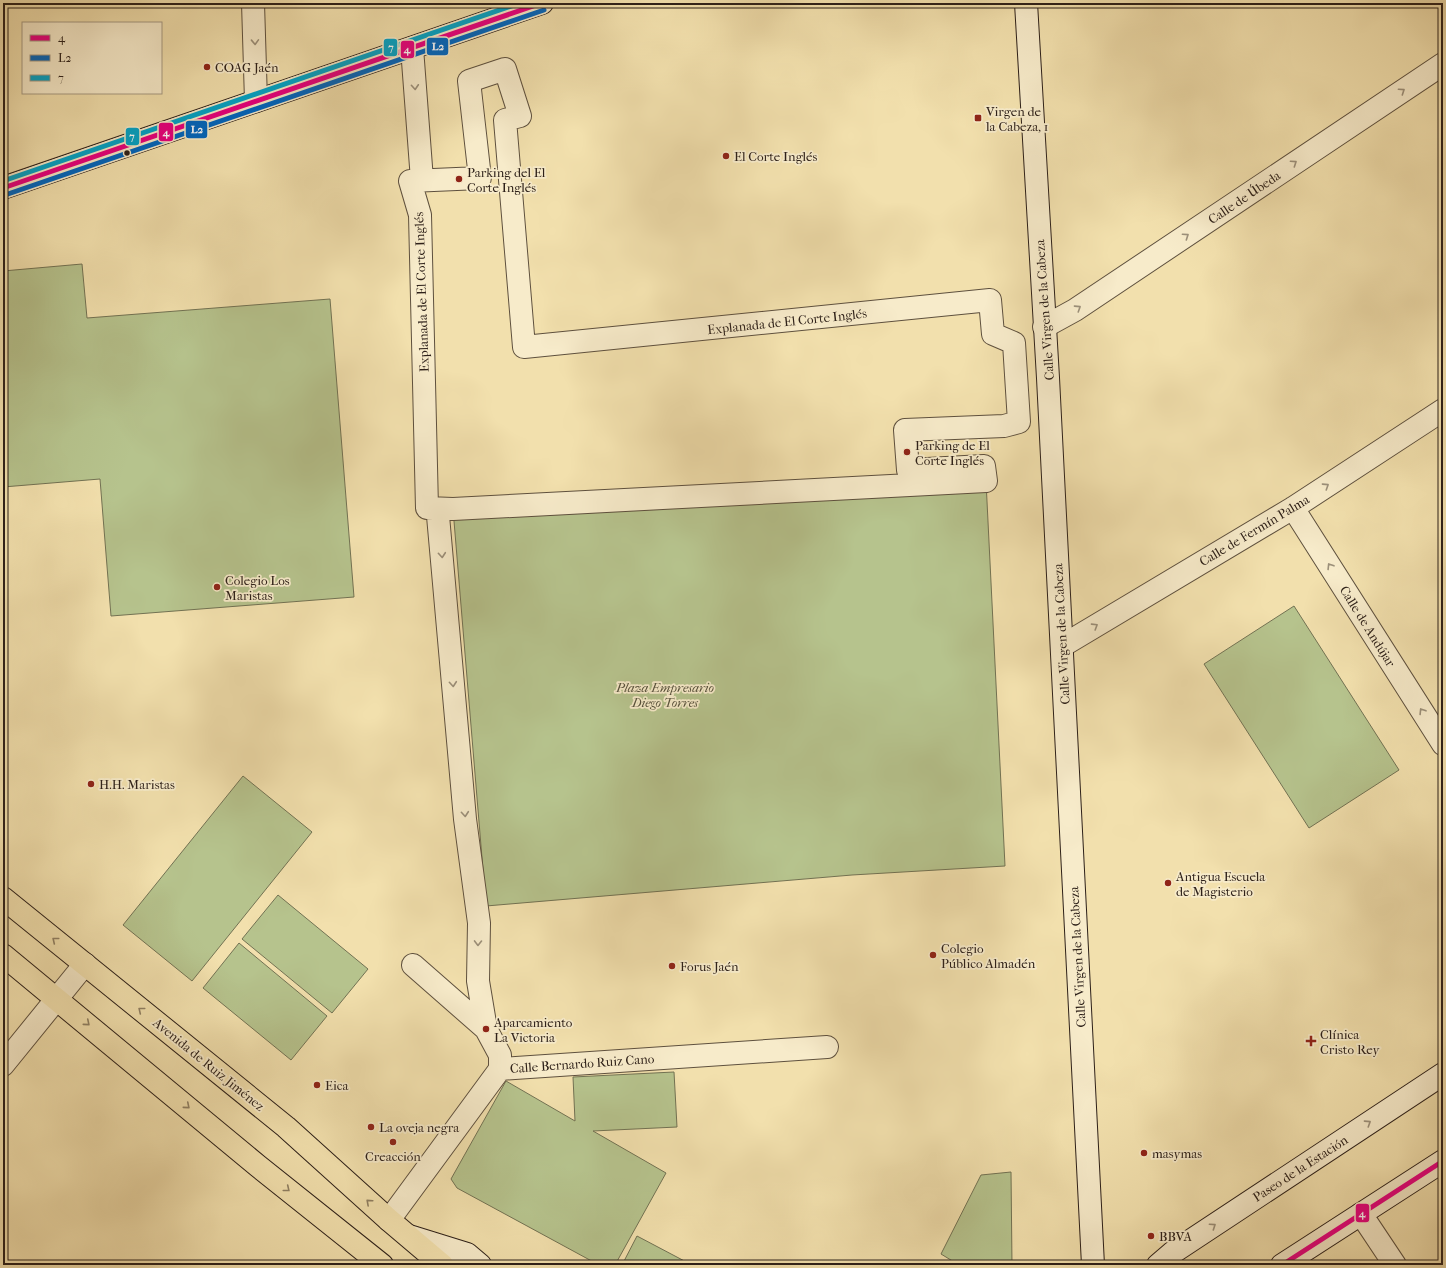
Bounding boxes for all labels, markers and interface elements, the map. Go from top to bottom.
legend [22,22,162,94]
text: 4 [58,31,66,45]
line badge: L2 [426,37,449,56]
line badge: 7 [383,38,398,57]
one-way arrow [250,39,259,45]
line badge: 4 [400,40,415,59]
text: L2 [432,40,444,53]
text: 7 [387,41,394,54]
text: 4 [403,43,411,56]
text: L2 [58,51,71,65]
place label: COAG Jaén [215,60,279,75]
marker: COAG Jaén [202,62,212,72]
text: 7 [58,71,64,85]
one-way arrow [410,84,419,90]
one-way arrow [1398,88,1405,96]
place label: Virgen de la Cabeza, 1 [985,104,1048,134]
marker: Virgen de la Cabeza, 1 [973,113,983,123]
line badge: L2 [185,120,208,139]
line badge: 4 [158,122,174,142]
text: L2 [191,123,203,136]
text: 4 [162,126,170,139]
line badge: 7 [125,127,140,146]
text: 7 [128,130,135,143]
unlabelled marker [122,148,132,158]
place label: El Corte Inglés [734,149,818,164]
marker: El Corte Inglés [721,151,731,161]
one-way arrow [1290,160,1297,168]
place label: Parking del El Corte Inglés [467,165,546,195]
street label: Calle de Úbeda [1205,167,1284,227]
marker: Parking del El Corte Inglés [454,174,464,184]
street label: Explanada de El Corte Inglés [411,211,432,372]
one-way arrow [1182,233,1189,241]
street label: Calle Virgen de la Cabeza [1032,238,1057,381]
one-way arrow [1074,305,1081,313]
street label: Explanada de El Corte Inglés [707,306,868,337]
place label: Parking de El Corte Inglés [915,438,990,468]
marker: Parking de El Corte Inglés [902,447,912,457]
one-way arrow [1322,483,1329,491]
street label: Calle de Fermín Palma [1197,491,1313,569]
one-way arrow [437,552,446,558]
street label: Calle Virgen de la Cabeza [1050,562,1073,705]
one-way arrow [1327,563,1335,570]
place label: Colegio Los Maristas [225,573,290,603]
marker: Colegio Los Maristas [212,582,222,592]
street label: Calle de Andújar [1337,583,1399,670]
one-way arrow [1091,623,1098,631]
park label: Plaza Empresario Diego Torres [615,680,714,710]
one-way arrow [449,681,458,687]
one-way arrow [1420,709,1427,716]
place label: H.H. Maristas [99,777,175,792]
marker: H.H. Maristas [86,779,96,789]
one-way arrow [460,811,469,817]
place label: Antigua Escuela de Magisterio [1175,869,1266,899]
marker: Antigua Escuela de Magisterio [1163,878,1173,888]
street label: Calle Virgen de la Cabeza [1066,885,1089,1028]
one-way arrow [52,937,59,944]
one-way arrow [474,940,482,946]
place label: Colegio Público Almadén [941,941,1036,971]
marker: Colegio Público Almadén [928,950,938,960]
place label: Forus Jaén [680,959,739,974]
marker: Forus Jaén [667,961,677,971]
one-way arrow [139,1007,146,1014]
street label: Avenida de Ruiz Jiménez [149,1014,267,1114]
place label: Aparcamiento La Victoria [493,1015,573,1045]
one-way arrow [82,1019,90,1026]
marker: Aparcamiento La Victoria [481,1024,491,1034]
place label: Clínica Cristo Rey [1320,1027,1380,1057]
marker: Clínica Cristo Rey [1305,1035,1317,1047]
street label: Calle Bernardo Ruiz Cano [509,1051,655,1076]
place label: Eica [325,1078,349,1093]
marker: Eica [312,1080,322,1090]
one-way arrow [182,1102,189,1109]
place label: La oveja negra [379,1120,460,1135]
one-way arrow [1364,1121,1371,1128]
marker: La oveja negra [366,1122,376,1132]
street label: Paseo de la Estación [1250,1132,1351,1205]
marker: Creacción [388,1137,398,1147]
place label: masymas [1152,1146,1202,1161]
marker: masymas [1139,1148,1149,1158]
place label: Creacción [365,1149,421,1164]
one-way arrow [283,1184,290,1191]
one-way arrow [366,1199,373,1206]
line badge: 4 [1355,1203,1370,1223]
text: 4 [1358,1207,1366,1220]
one-way arrow [1208,1224,1215,1231]
place label: BBVA [1159,1229,1192,1244]
marker: BBVA [1146,1231,1156,1241]

